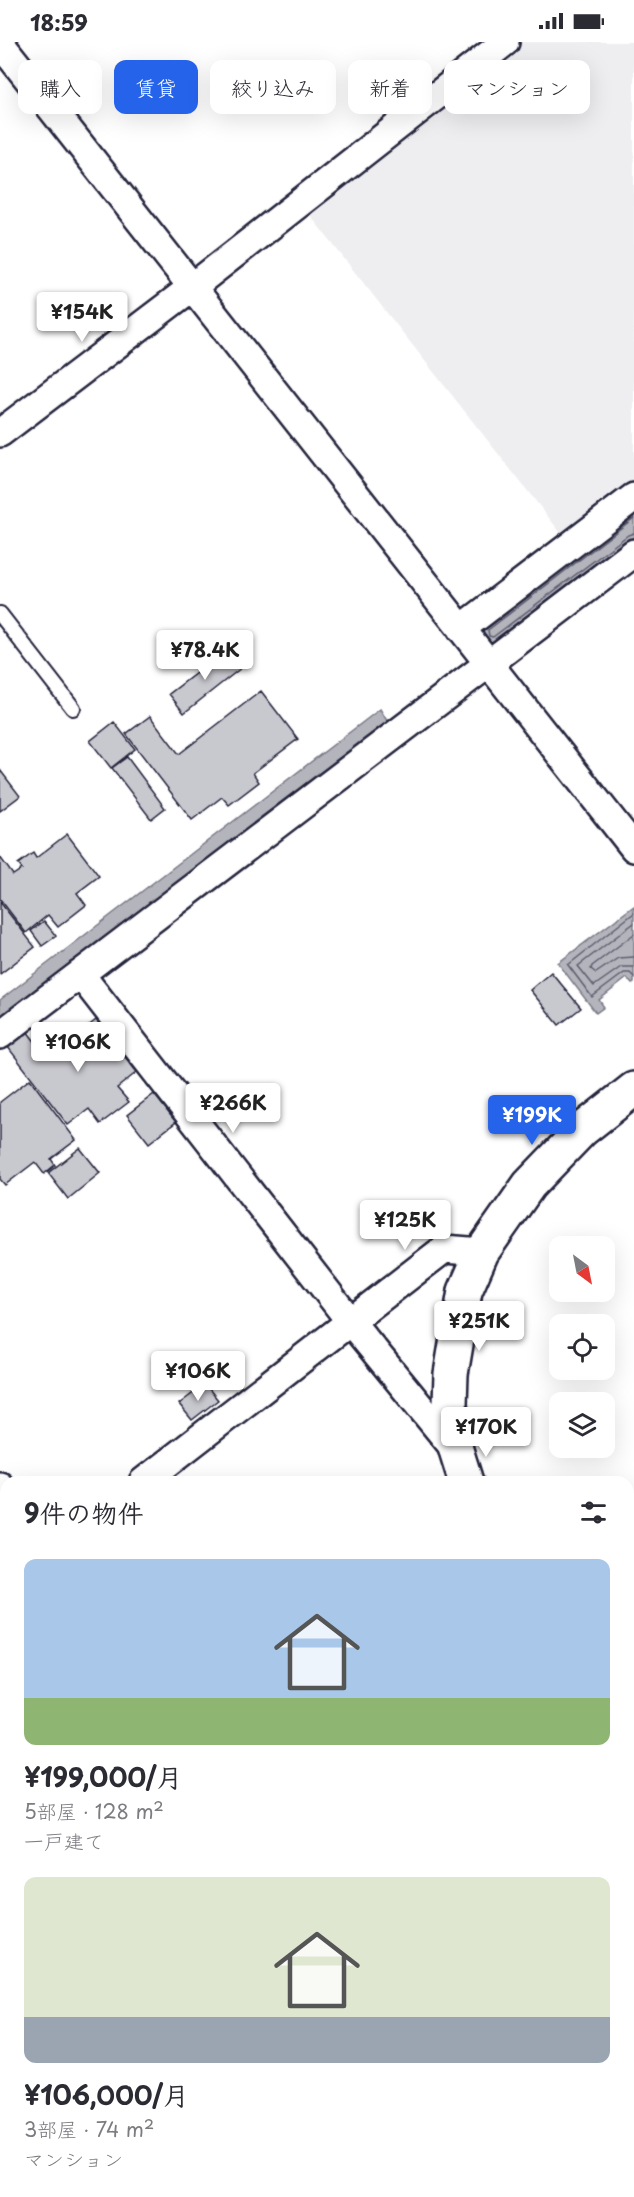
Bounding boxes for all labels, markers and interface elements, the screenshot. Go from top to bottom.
text: 18:59 [30,5,88,38]
chip: 購入 [18,60,102,114]
chip: 賃貸 [114,60,198,114]
chip: 絞り込み [210,60,336,114]
chip: 新着 [348,60,432,114]
chip: マンション [444,60,590,114]
pin: ¥154K [40,292,124,343]
text: ¥154K [51,296,113,326]
pin: ¥78.4K [156,630,254,681]
text: ¥78.4K [170,634,240,664]
pin: ¥106K [36,1022,120,1073]
text: ¥106K [45,1026,111,1056]
pin: ¥266K [191,1083,275,1134]
text: ¥266K [199,1087,267,1117]
pin: ¥199K [490,1095,574,1146]
text: ¥199K [502,1099,562,1129]
pin: ¥125K [363,1200,447,1251]
text: ¥125K [374,1204,436,1234]
north arrow [549,1236,615,1302]
map controls [549,1236,615,1458]
pin: ¥251K [437,1301,521,1352]
text: ¥251K [448,1305,510,1335]
button: locate [549,1314,615,1380]
pin: ¥106K [156,1351,240,1402]
text: ¥106K [165,1355,231,1385]
button: layers [549,1392,615,1458]
pin: ¥170K [444,1407,528,1458]
text: ¥170K [455,1411,517,1441]
text: 9件の物件 [24,1493,144,1532]
icon: filters [577,1496,610,1529]
icon: home [263,1598,371,1706]
text: ¥199,000/月 [24,1757,183,1796]
text: 5部屋 · 128 m² [24,1796,164,1826]
text: 一戸建て [24,1826,104,1856]
icon: home [263,1916,371,2024]
text: ¥106,000/月 [24,2075,189,2114]
text: 3部屋 · 74 m² [24,2114,154,2144]
text: マンション [24,2144,123,2174]

